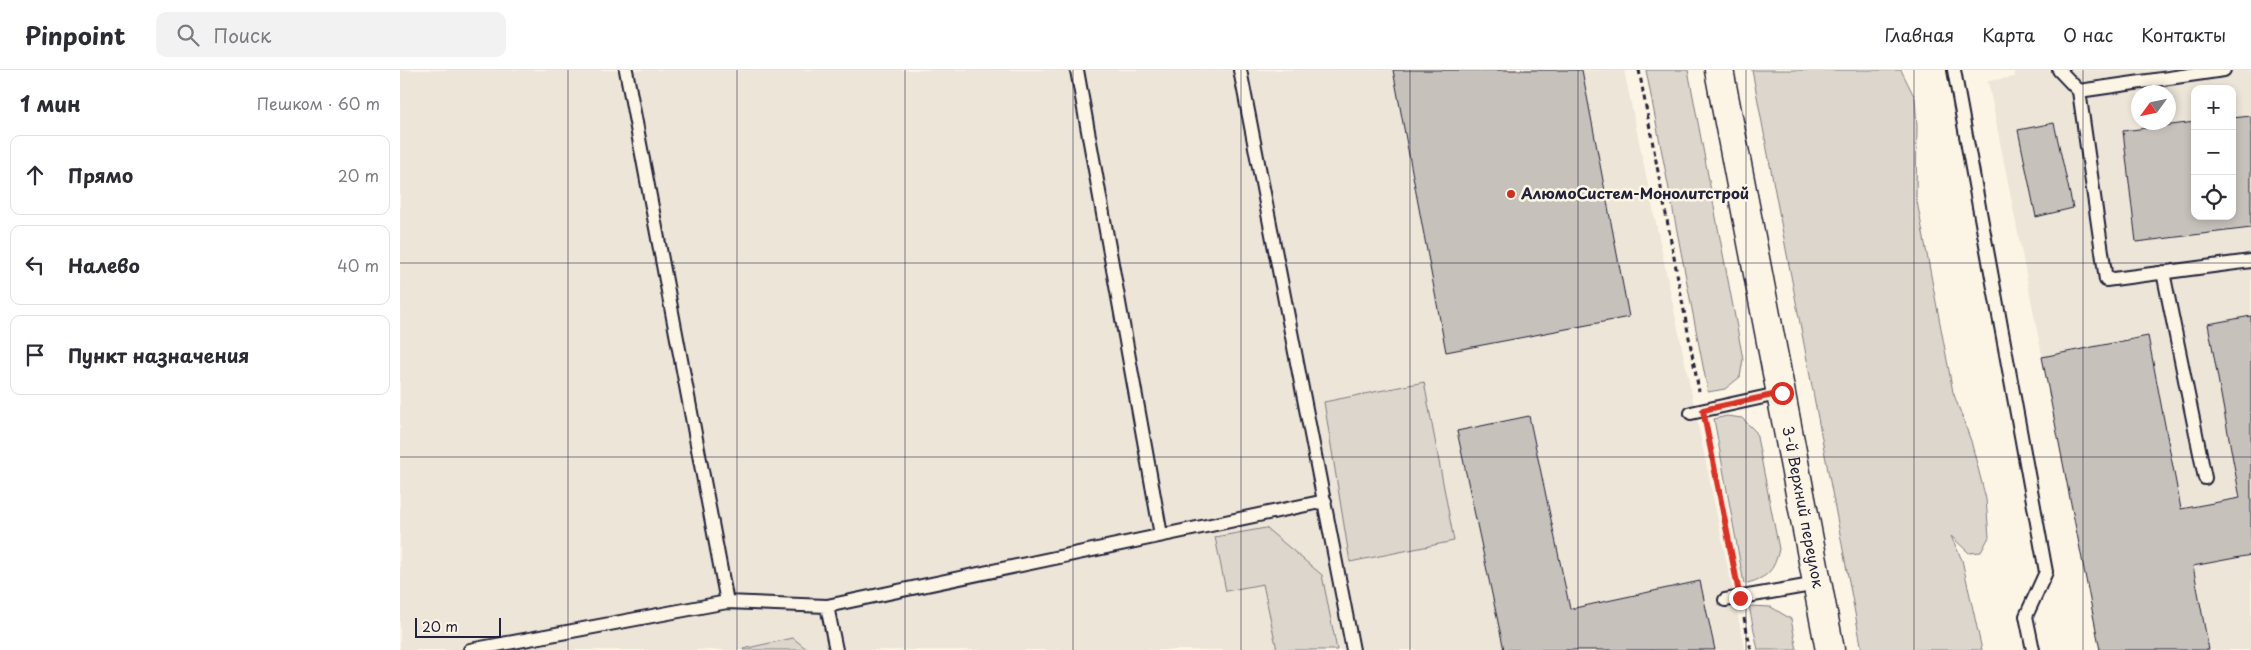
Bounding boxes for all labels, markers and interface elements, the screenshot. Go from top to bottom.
search box [156,12,506,57]
text: Pinpoint [25,17,126,53]
icon: search [174,21,202,49]
text: Поиск [214,21,271,49]
text: Главная [1885,21,1954,48]
text: Карта [1982,21,2035,48]
text: О нас [2063,21,2113,48]
text: Контакты [2141,21,2226,48]
north arrow [2131,85,2176,130]
map controls [2191,85,2236,220]
button: + [2191,85,2236,130]
text: 1 мин [20,87,81,119]
text: Пешком · 60 m [257,91,380,115]
button: − [2191,130,2236,175]
icon: ahead [21,161,49,189]
text: Прямо [68,161,133,189]
text: 20 m [338,163,379,187]
button: locate [2191,175,2236,220]
place label: АлюмоСистем-Монолитстрой [1520,181,1749,204]
marker: АлюмоСистем-Монолитстрой [1505,188,1517,200]
icon: left [21,251,49,279]
text: Налево [68,251,140,279]
text: 40 m [337,253,379,277]
icon: arrive [21,341,49,369]
text: Пункт назначения [68,341,249,369]
route start [1771,382,1794,405]
street label: 3-й Верхний переулок [1777,424,1831,590]
route end [1729,587,1752,610]
scale bar [415,615,501,638]
text: 20 m [422,616,458,637]

